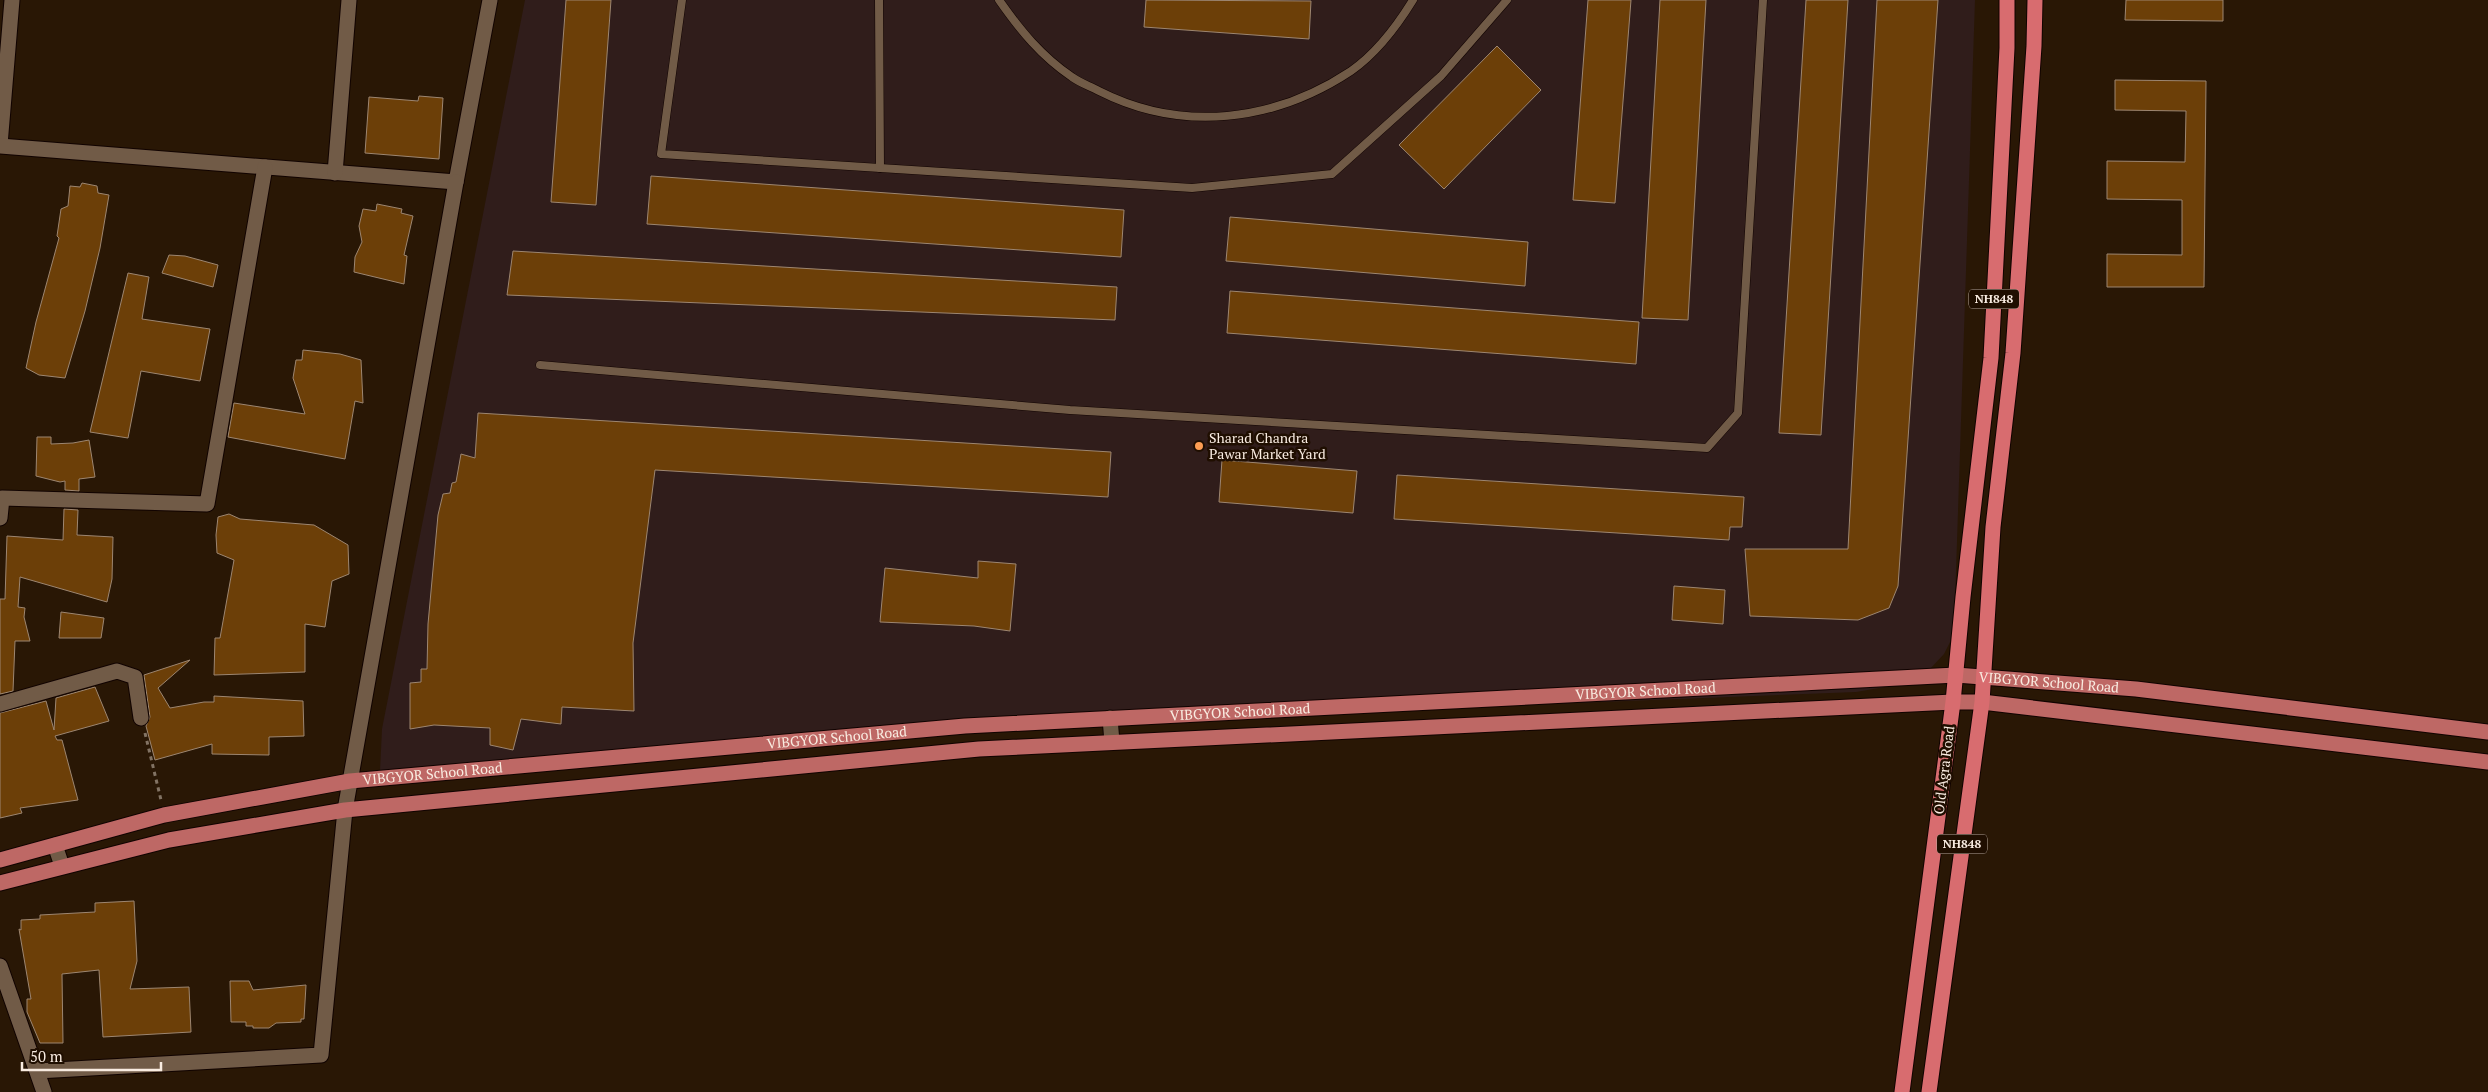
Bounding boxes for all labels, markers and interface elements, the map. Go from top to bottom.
road number: NH848 [1969,290,2019,308]
place label: Sharad Chandra Pawar Market Yard [1209,428,1326,463]
marker: Sharad Chandra Pawar Market Yard [1193,440,1205,452]
street label: VIBGYOR School Road [1978,667,2120,697]
street label: VIBGYOR School Road [1575,677,1716,704]
street label: VIBGYOR School Road [1169,698,1311,724]
street label: VIBGYOR School Road [766,721,908,753]
street label: Old Agra Road [1929,724,1958,815]
street label: VIBGYOR School Road [362,757,504,789]
road number: NH848 [1937,834,1987,854]
scale bar [22,1040,161,1072]
text: 50 m [30,1046,63,1066]

